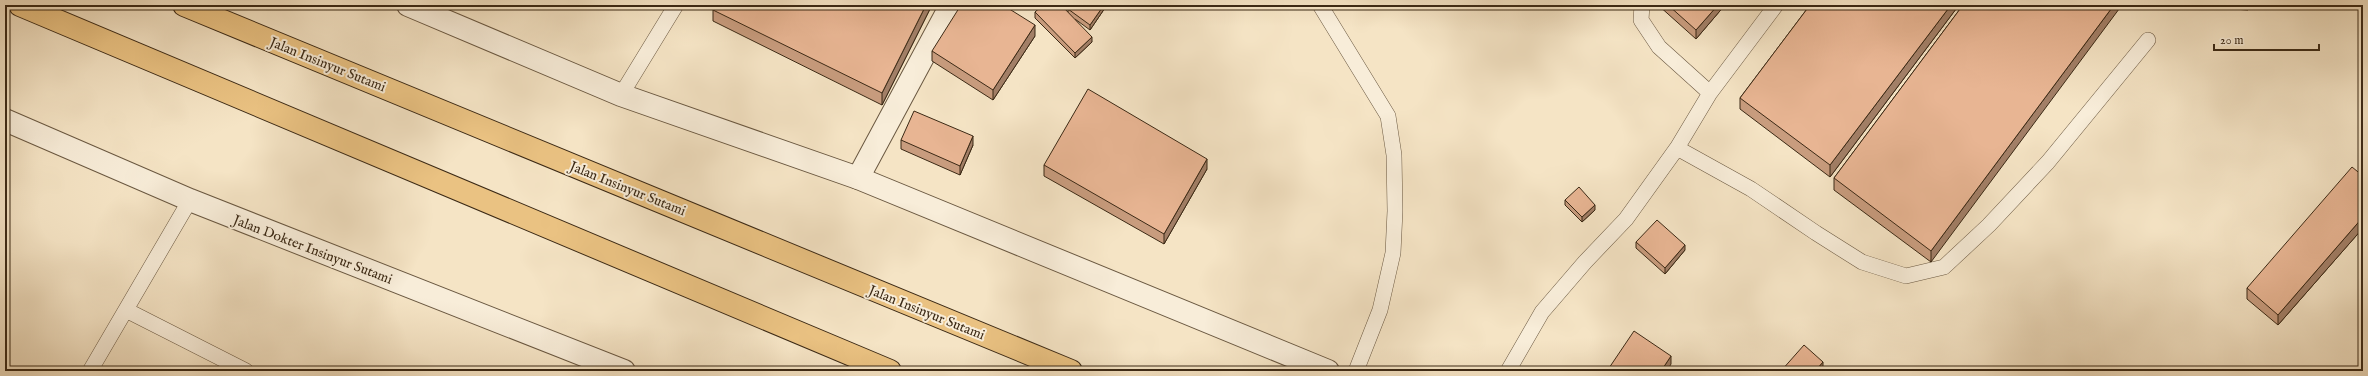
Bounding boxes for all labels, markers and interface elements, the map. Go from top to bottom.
scale bar [2214,26,2319,52]
street label: Jalan Insinyur Sutami [265,33,388,96]
text: 20 m [2220,33,2243,48]
street label: Jalan Insinyur Sutami [565,157,688,220]
street label: Jalan Dokter Insinyur Sutami [229,211,395,289]
street label: Jalan Insinyur Sutami [864,281,987,344]

